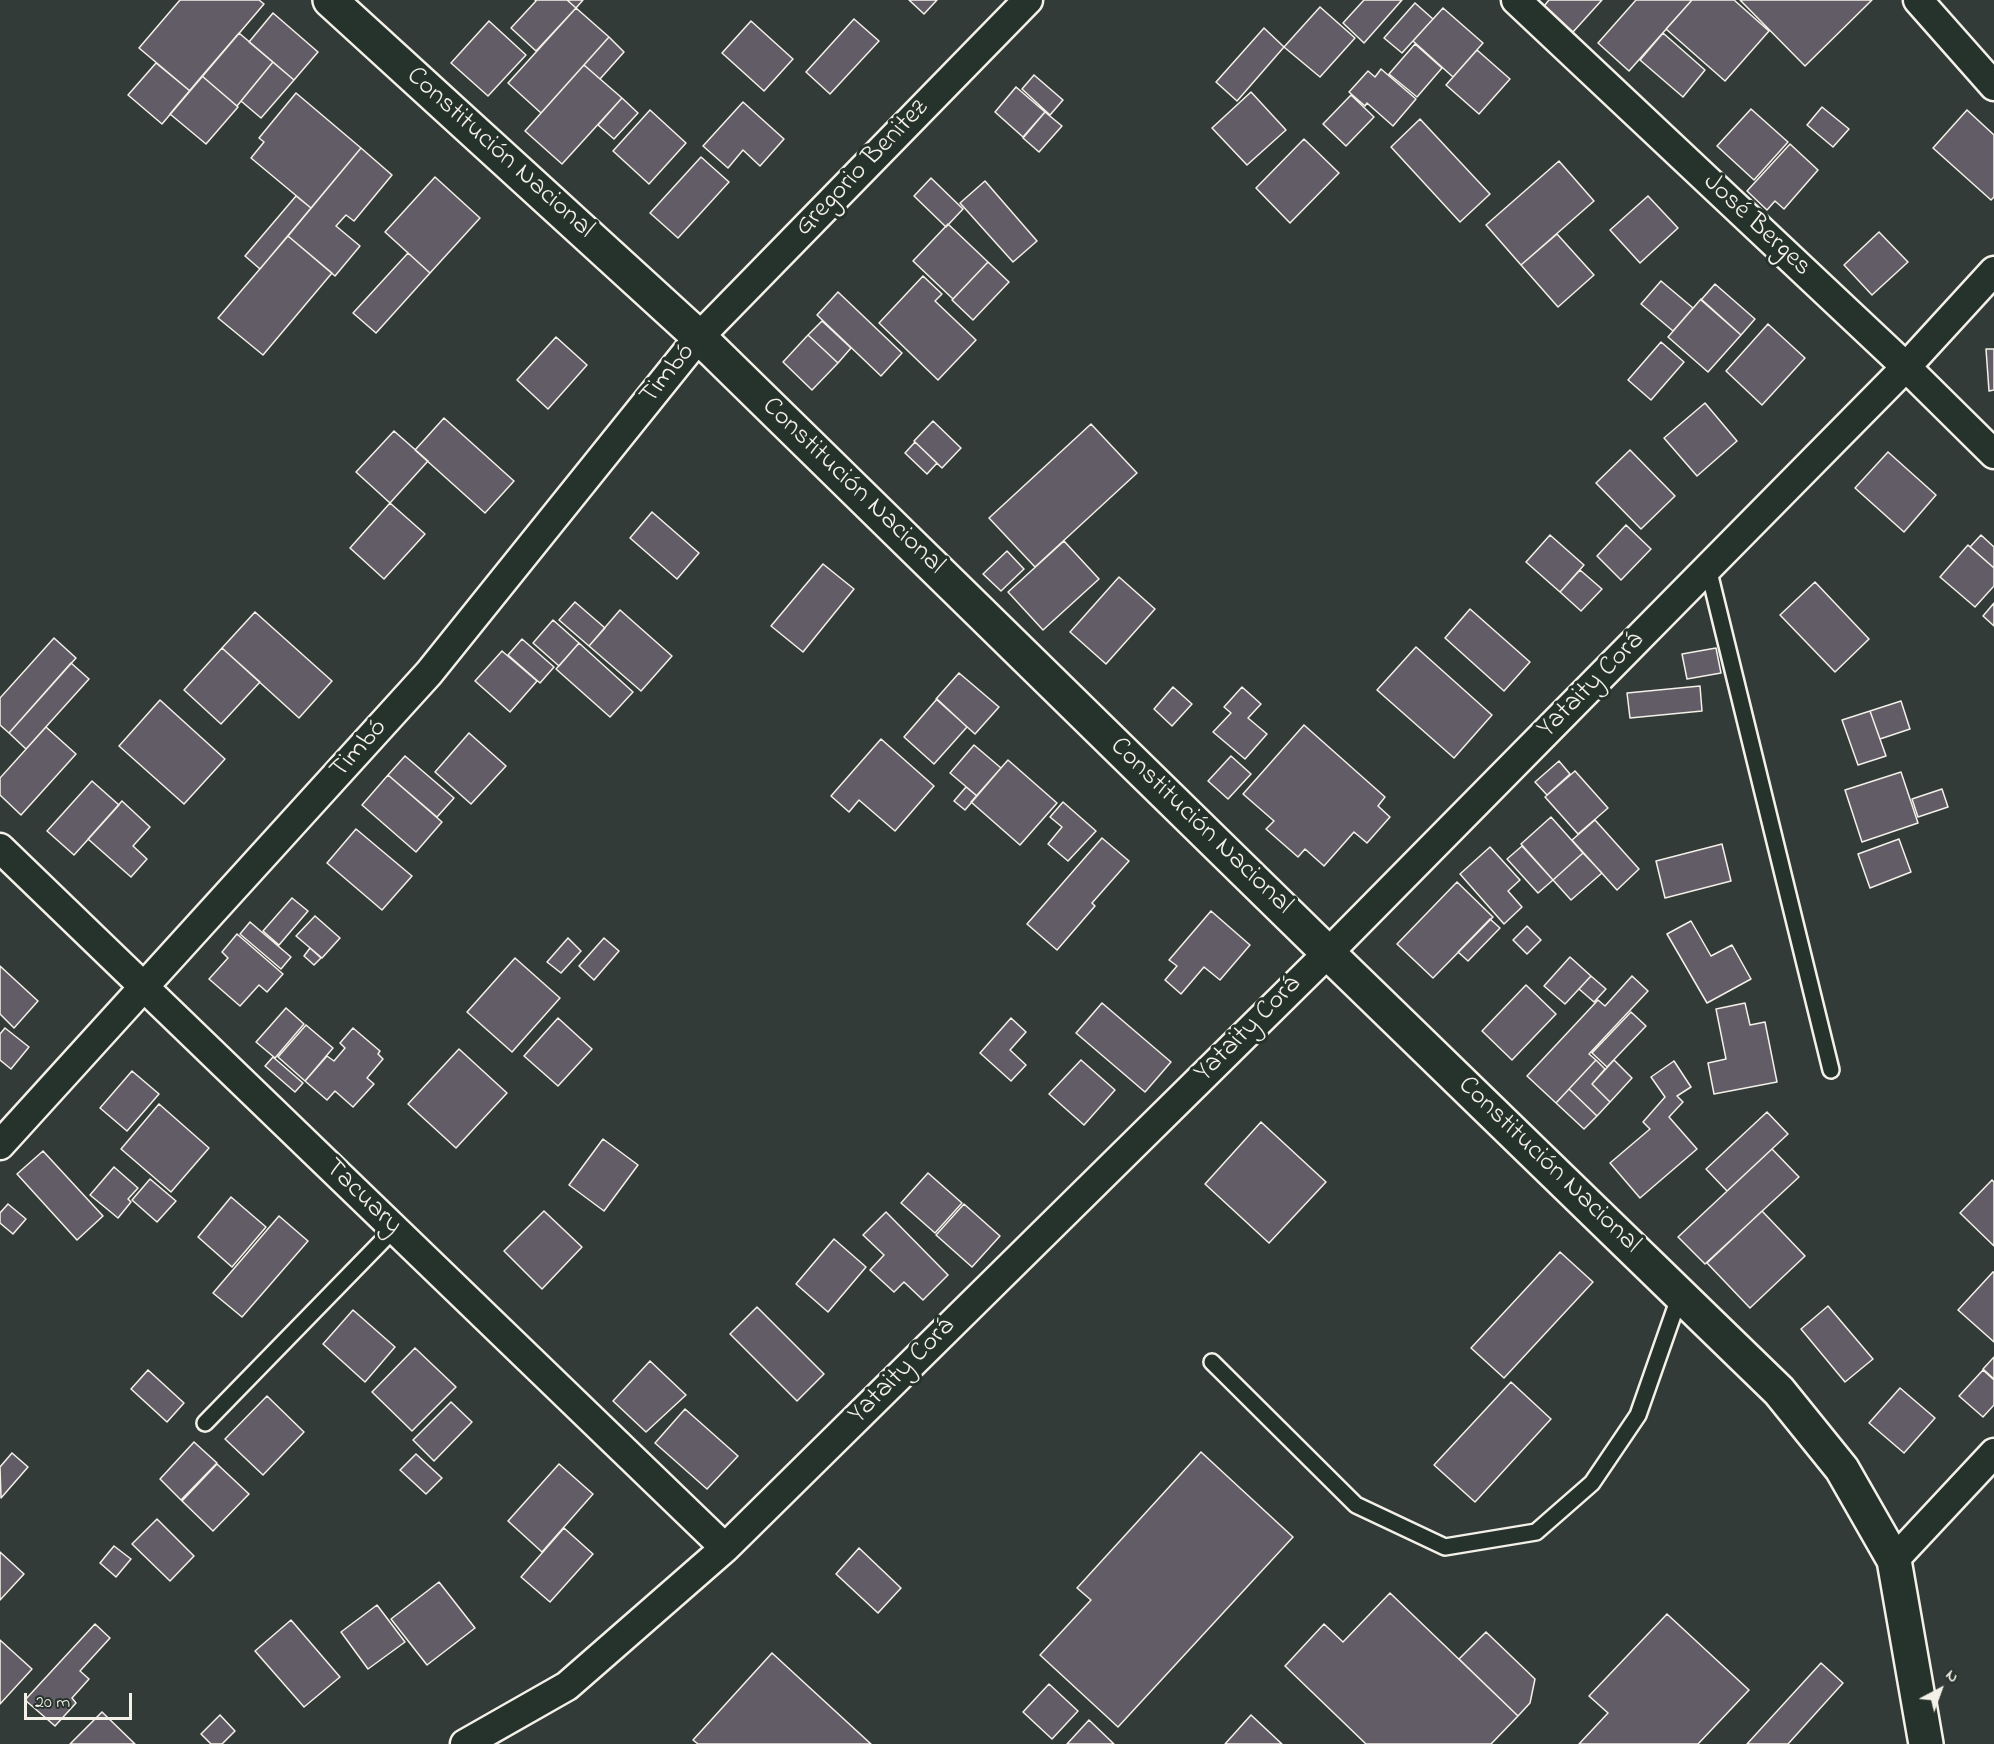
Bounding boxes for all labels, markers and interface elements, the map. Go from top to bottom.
street label: Constitución Nacional [398,61,600,247]
street label: Gregorio Benitez [789,94,937,244]
street label: José Berges [1695,168,1817,284]
street label: Timbó [635,338,703,412]
street label: Constitución Nacional [754,392,950,582]
street label: Yataity Corá [1532,626,1652,746]
street label: Timbó [325,713,395,787]
street label: Constitución Nacional [1102,732,1298,922]
street label: Yataity Corá [1189,970,1309,1090]
street label: Constitución Nacional [1450,1071,1646,1261]
street label: Tacuary [316,1153,408,1243]
street label: Yataity Corá [843,1312,963,1432]
north arrow [1910,1660,1970,1720]
text: N [1940,1664,1964,1689]
scale bar [27,1681,135,1719]
text: 20 m [35,1690,70,1716]

